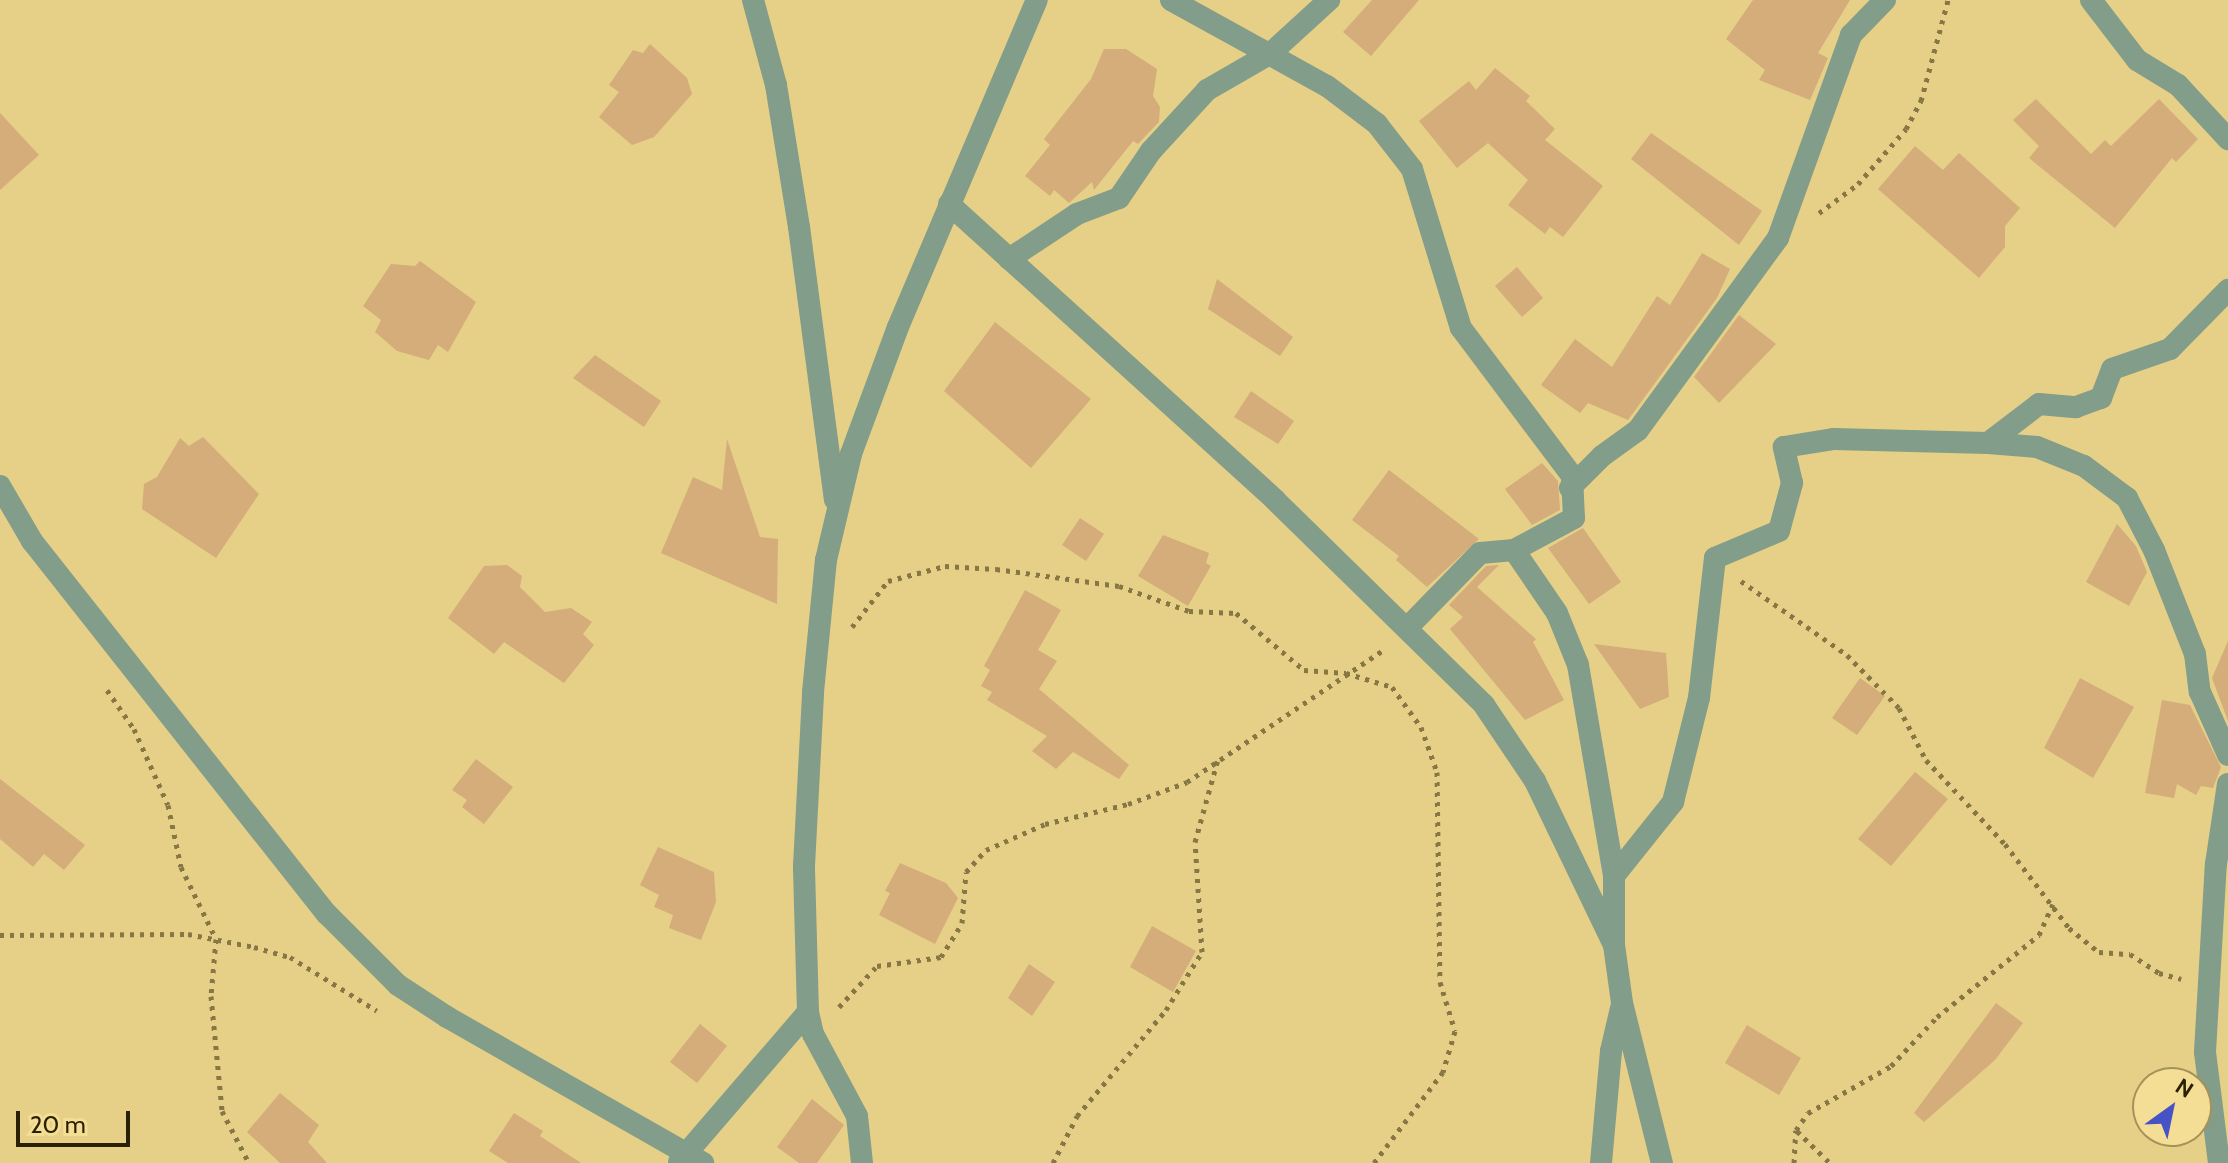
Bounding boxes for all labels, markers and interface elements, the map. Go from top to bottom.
north arrow [2132,1067,2212,1147]
text: N [2170,1073,2198,1104]
scale bar [20,1095,134,1145]
text: 20 m [30,1110,86,1139]

